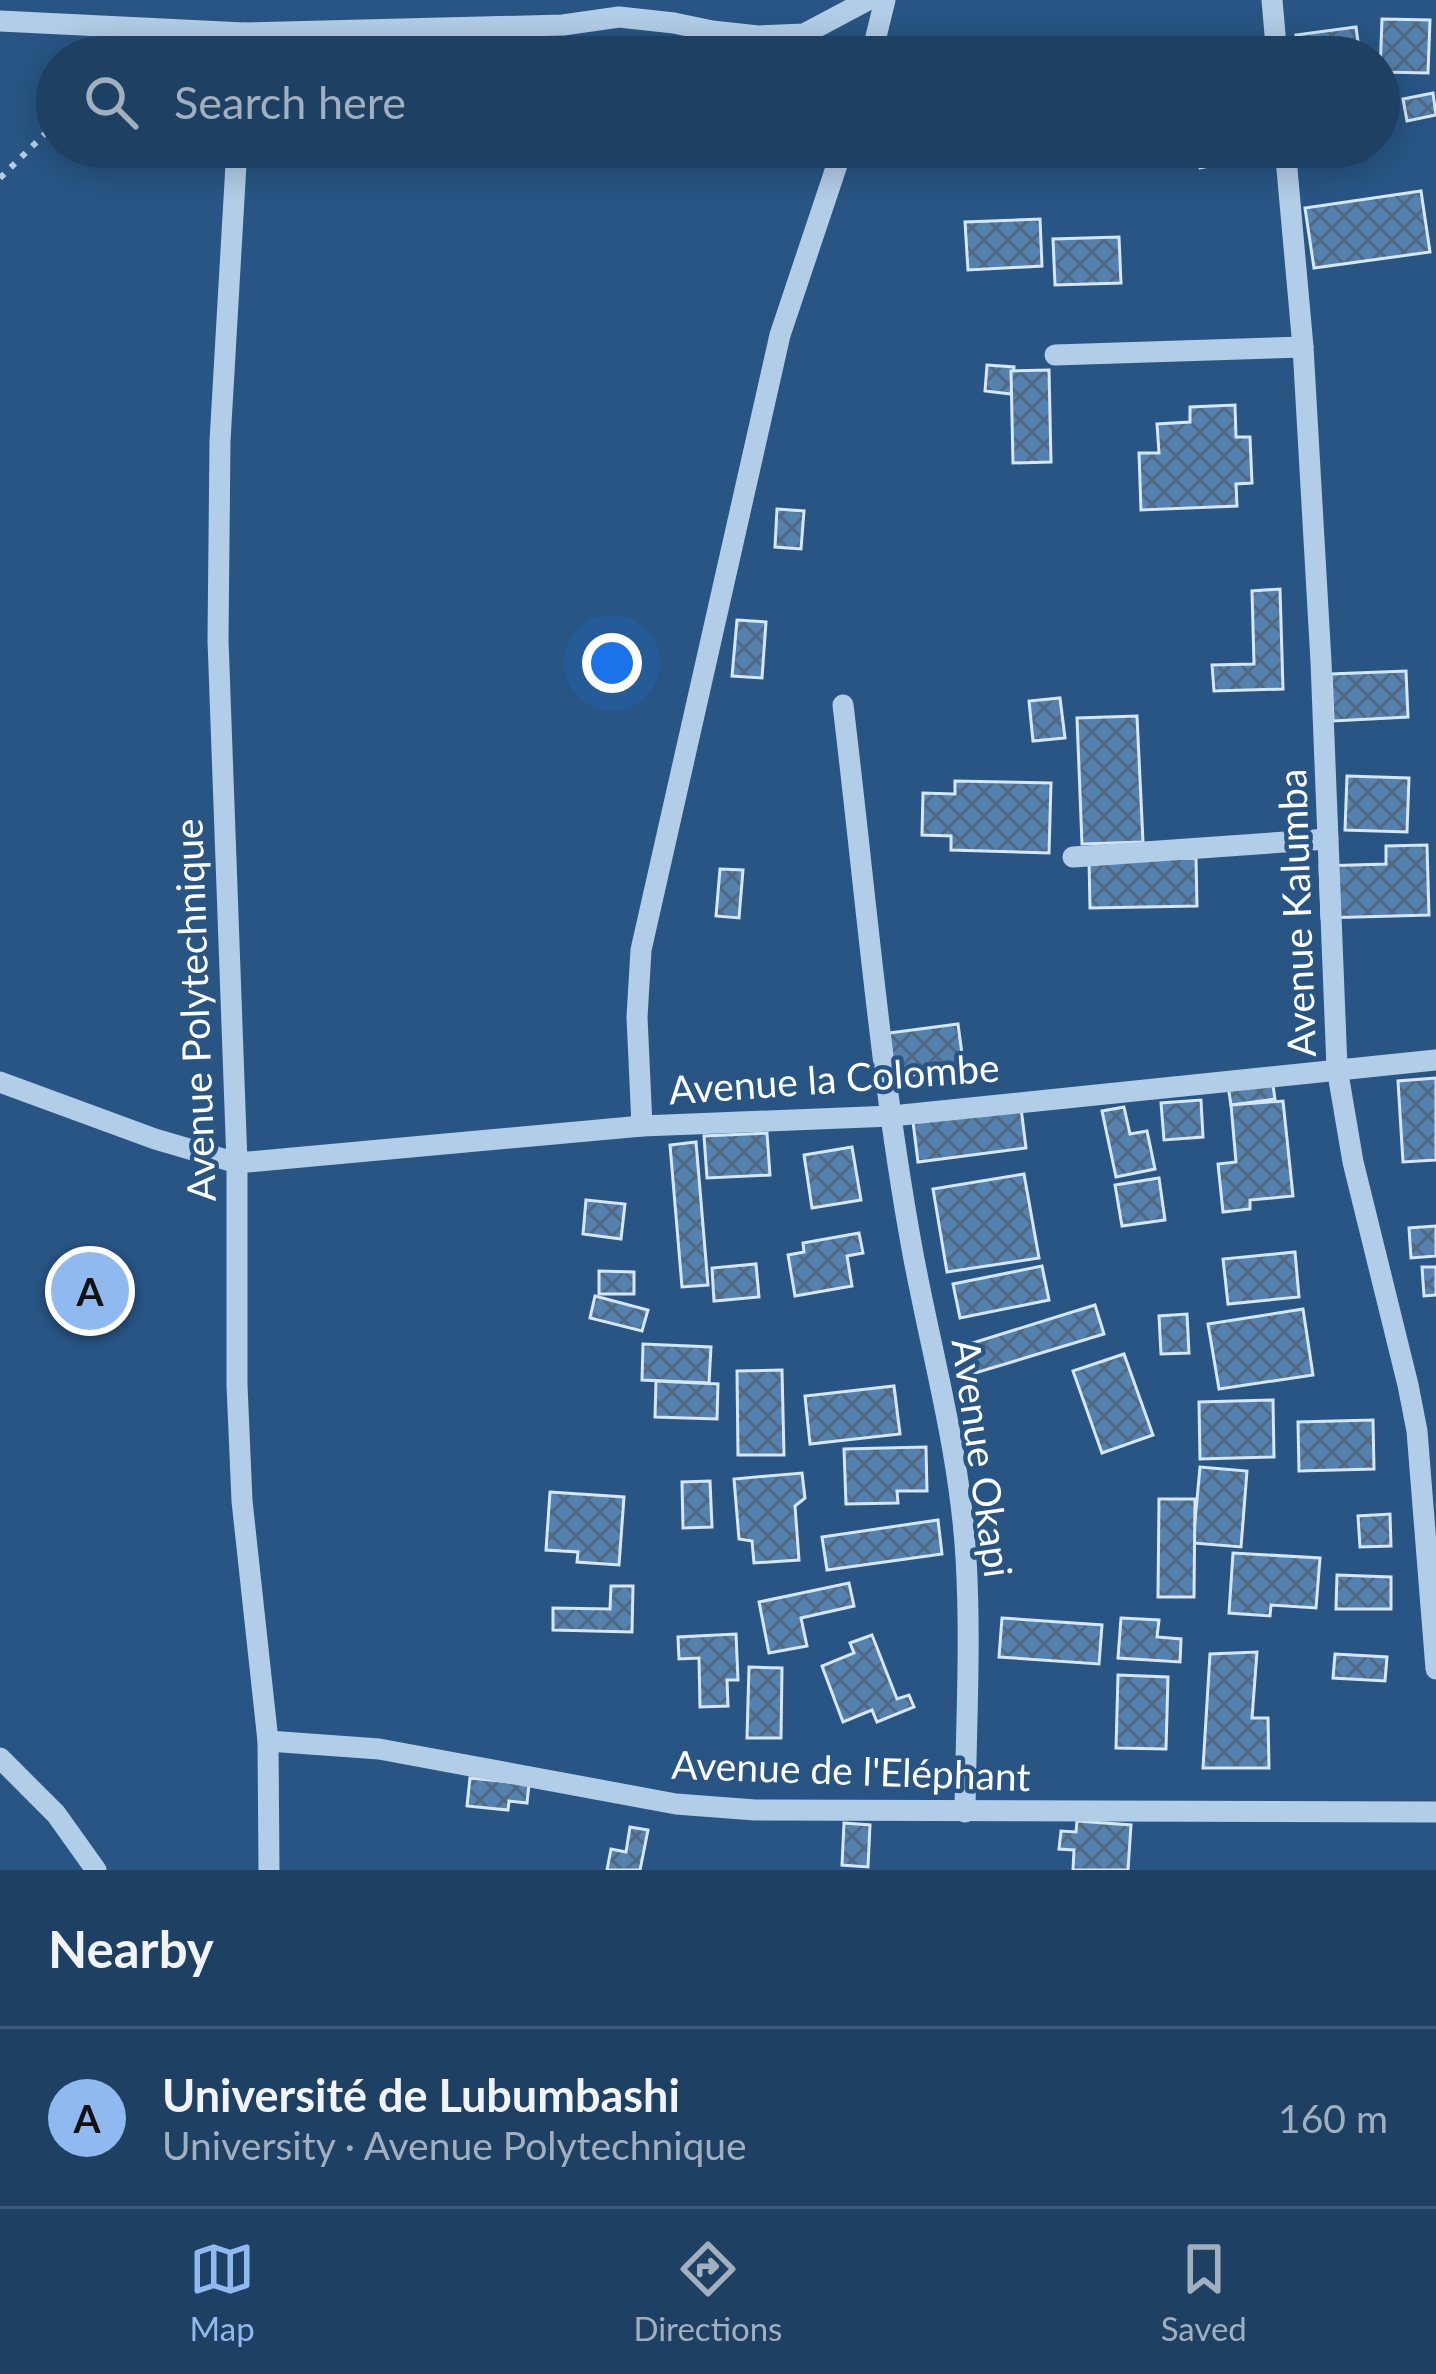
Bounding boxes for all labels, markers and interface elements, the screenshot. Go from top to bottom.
search box [36,36,1400,168]
icon: search [78,69,144,135]
text: Search here [174,75,406,129]
your location [582,633,642,693]
street label: Avenue Kalumba [1268,768,1324,1058]
street label: Avenue Polytechnique [164,818,224,1202]
street label: Avenue la Colombe [667,1044,1001,1112]
pin: A [51,1246,129,1336]
street label: Avenue Okapi [943,1336,1023,1580]
street label: Avenue de l'Eléphant [671,1741,1031,1799]
text: Nearby [48,1918,214,1979]
text: Université de Lubumbashi [162,2068,680,2122]
text: A [73,2095,101,2141]
text: 160 m [1278,2095,1388,2141]
text: University · Avenue Polytechnique [162,2122,747,2168]
tab: Map [189,2236,255,2348]
tab: Directions [633,2236,782,2348]
tab: Saved [1161,2236,1247,2348]

